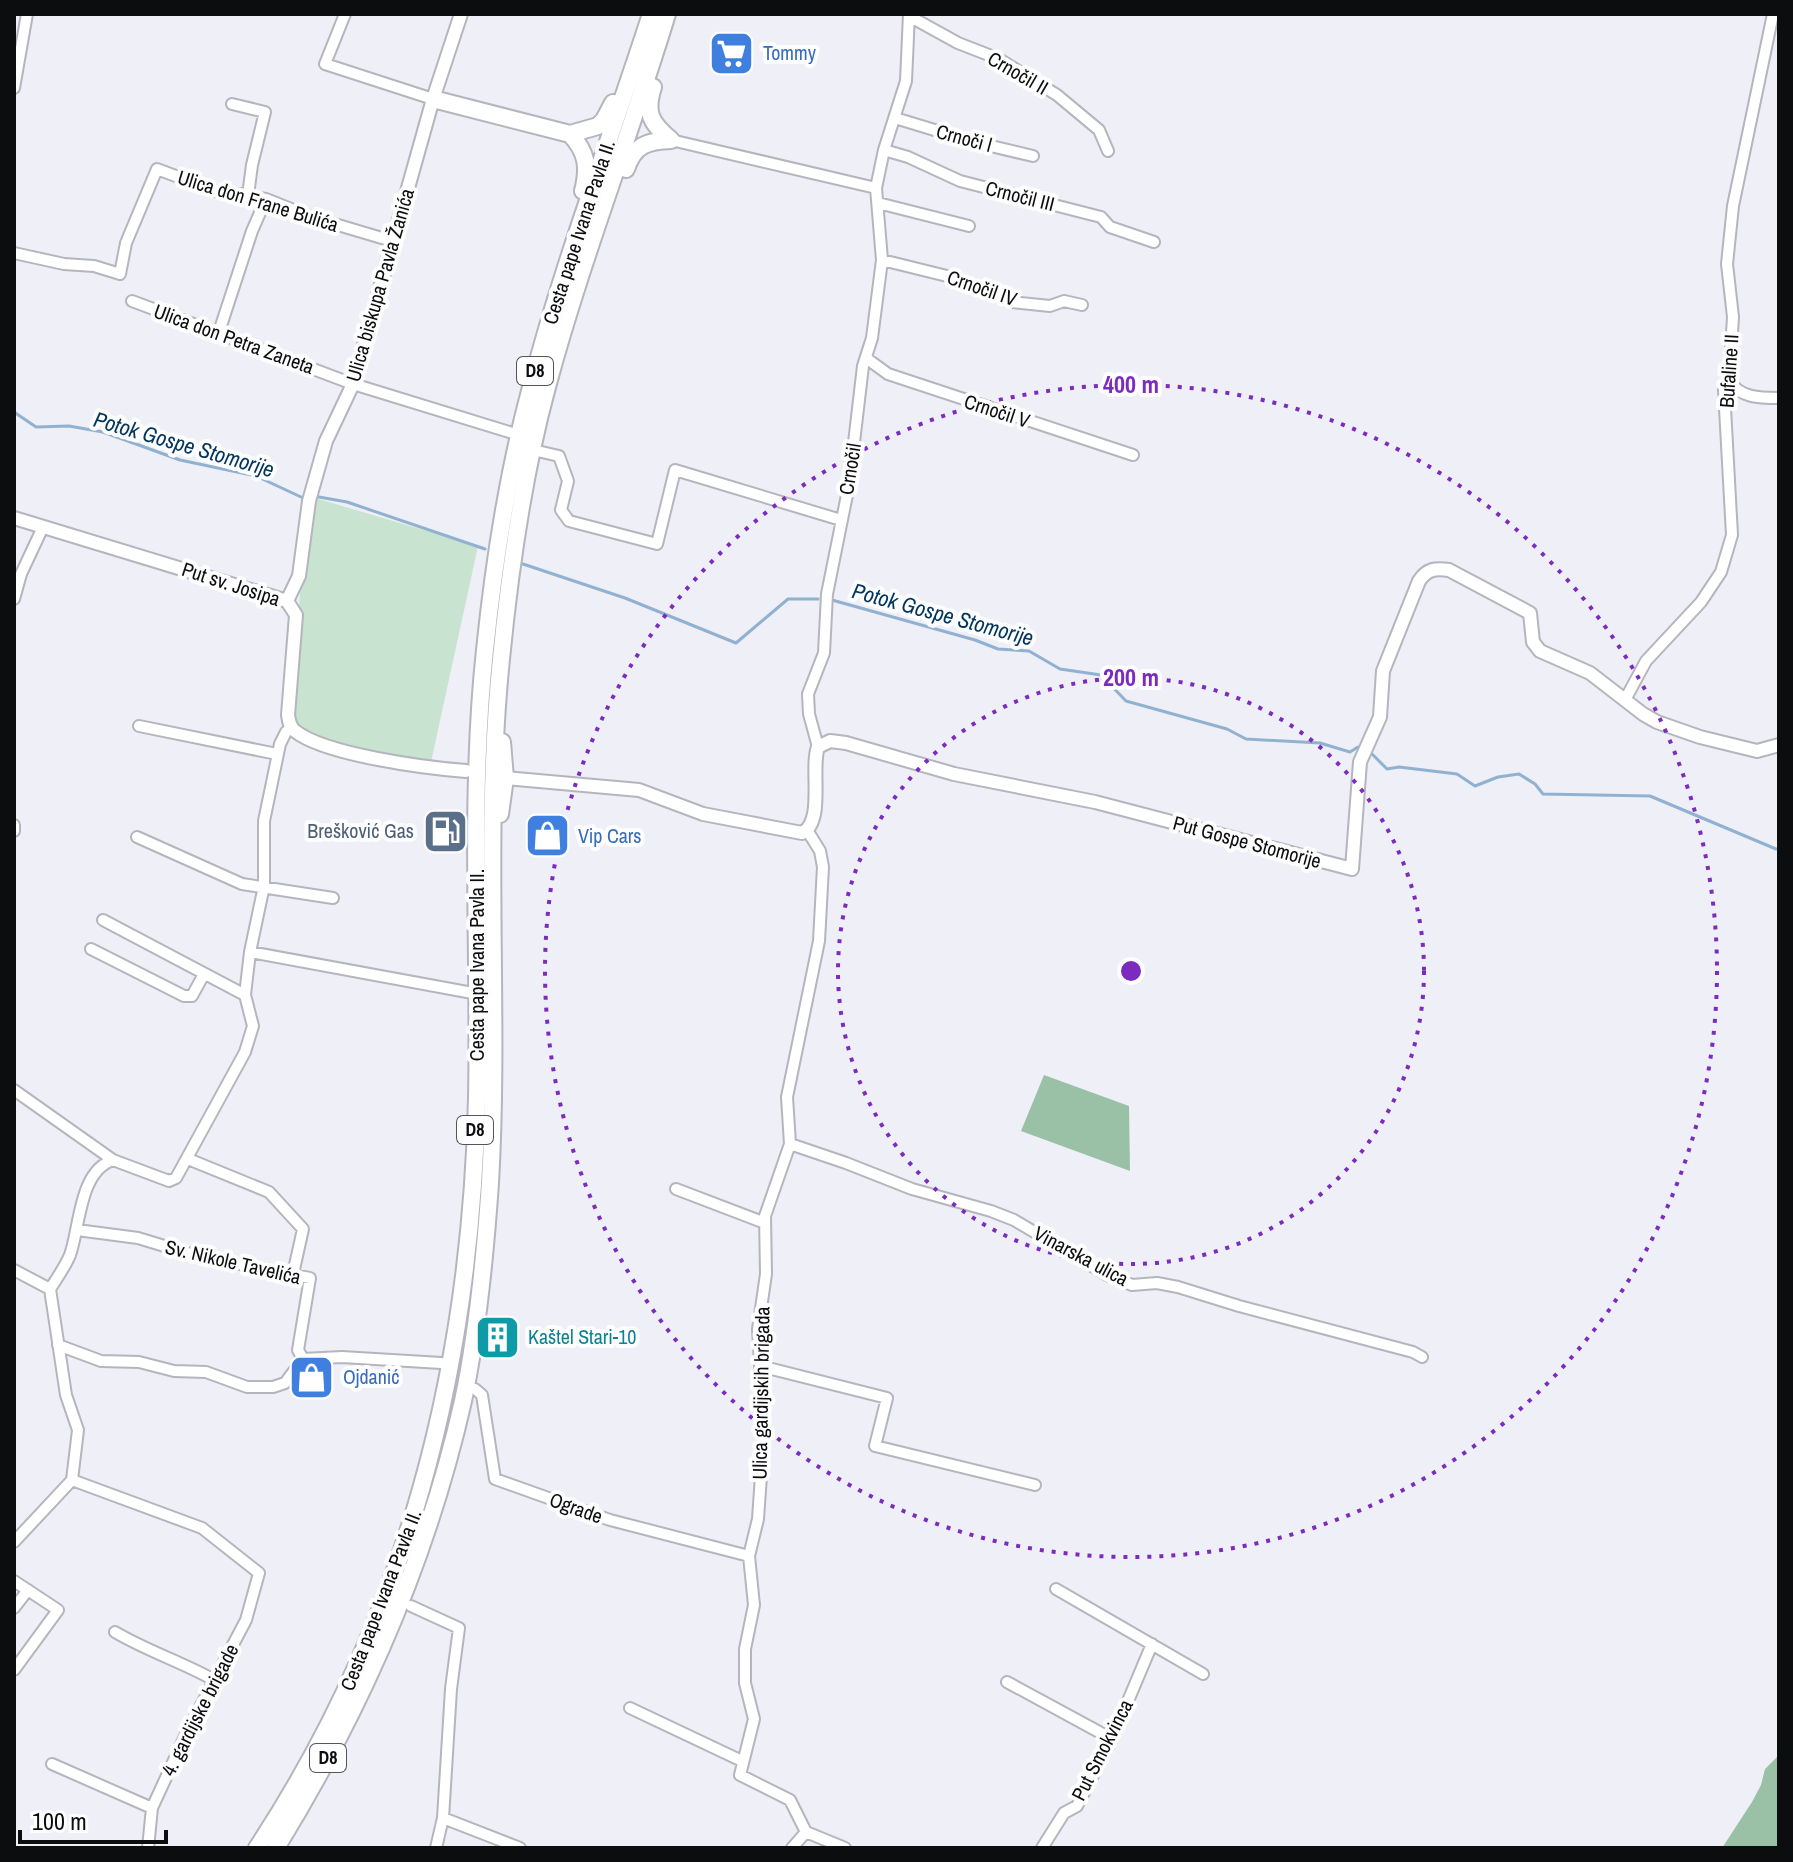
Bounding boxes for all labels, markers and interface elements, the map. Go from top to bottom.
supermarket icon: Tommy [708,29,756,77]
place label: Tommy [763,39,817,66]
street label: Crnočil II [983,44,1053,101]
street label: Crnoči l [933,117,995,158]
street label: Cesta pape Ivana Pavla II. [536,136,621,328]
street label: Ulica don Frane Bulića [174,163,342,238]
street label: Crnočil III [983,174,1057,217]
street label: Ulica biskupa Pavla Žanića [339,185,420,385]
street label: Crnočil IV [944,263,1021,312]
street label: Ulica don Petra Zaneta [150,297,318,380]
street label: Bufaline II [1712,333,1745,409]
road number: D8 [517,357,553,385]
text: 400 m [1103,368,1159,400]
street label: Crnočil V [961,387,1033,434]
water label: Potok Gospe Stomorije [90,404,278,484]
street label: Crnočil [832,441,867,497]
street label: Put sv. Josipa [179,555,284,612]
water label: Potok Gospe Stomorije [849,575,1037,653]
text: 200 m [1103,661,1159,693]
fuel station icon: Brešković Gas [421,807,469,855]
street label: Put Gospe Stomorije [1170,809,1324,874]
shop icon: Vip Cars [523,812,571,860]
place label: Brešković Gas [307,817,414,844]
place label: Vip Cars [578,822,642,849]
street label: Cesta pape Ivana Pavla II. [463,869,490,1061]
centre of rings [1117,957,1145,985]
road number: D8 [457,1116,493,1144]
street label: Vinarska ulica [1029,1219,1133,1292]
street label: Sv. Nikole Tavelića [163,1233,304,1290]
street label: Ulica gardijskih brigada [745,1306,776,1480]
building icon: Kaštel Stari-10 [473,1313,521,1361]
place label: Kaštel Stari-10 [528,1323,636,1350]
shop icon: Ojdanić [288,1353,336,1401]
place label: Ojdanić [343,1363,400,1390]
street label: Ograde [546,1485,606,1530]
street label: Cesta pape Ivana Pavla II. [333,1505,428,1694]
street label: 4. gardijske brigade [155,1639,244,1780]
street label: Put Smokvinca [1064,1694,1139,1805]
road number: D8 [310,1744,346,1772]
scale bar [20,1794,166,1844]
text: 100 m [32,1805,87,1837]

